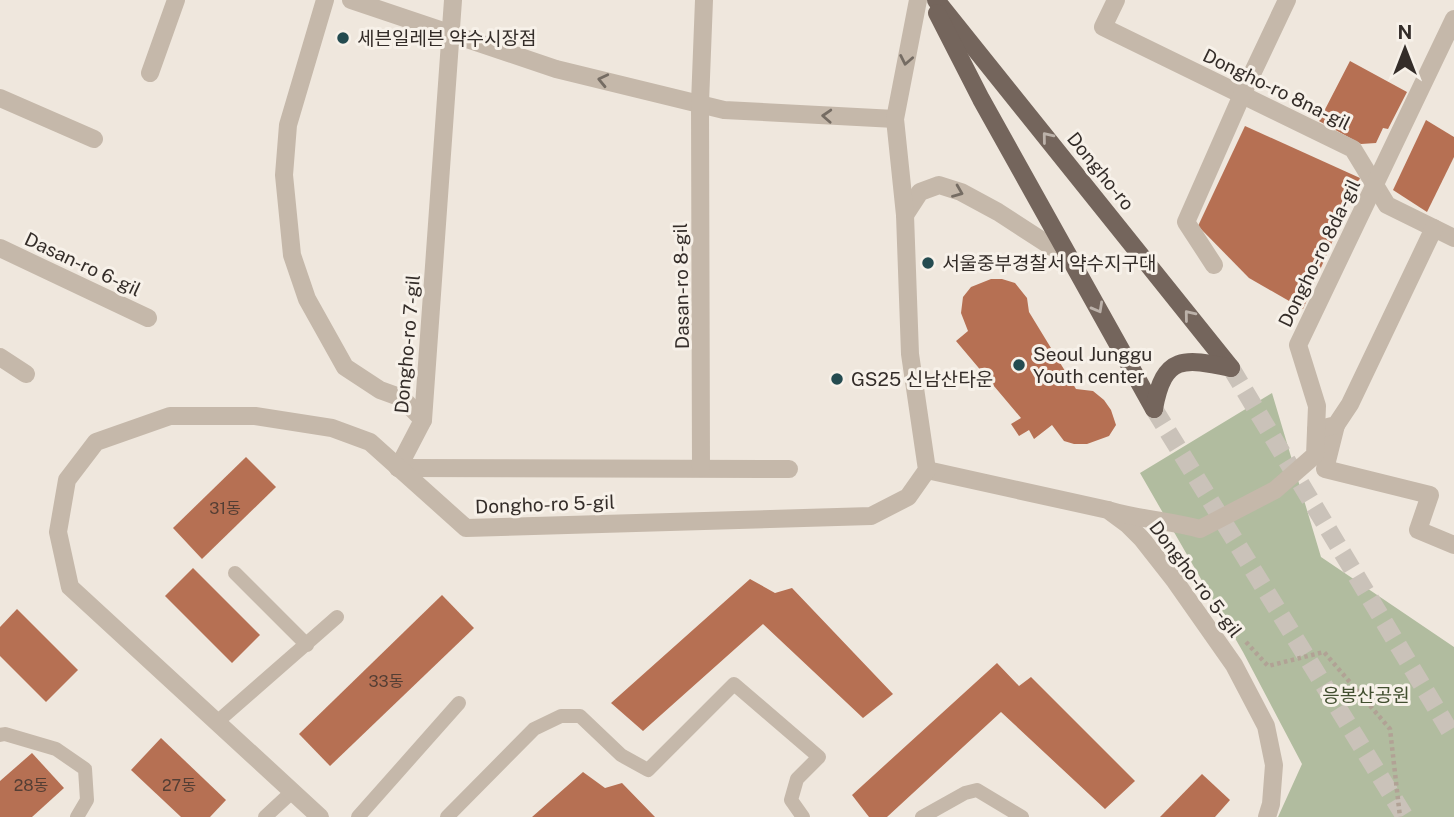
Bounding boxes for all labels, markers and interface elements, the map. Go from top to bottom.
north arrow [1370,14,1440,84]
text: N [1398,21,1412,43]
place label: 세븐일레븐 약수시장점 [357,27,536,49]
marker: 세븐일레븐 약수시장점 [335,30,351,46]
street label: Dongho-ro 8na-gil [1200,44,1354,134]
one-way arrow [900,54,915,66]
one-way arrow [597,74,609,88]
one-way arrow [821,109,832,124]
street label: Dongho-ro [1063,128,1139,214]
one-way arrow [1043,132,1055,145]
street label: Dongho-ro 8da-gil [1274,175,1364,331]
one-way arrow [951,184,963,198]
street label: Dasan-ro 8-gil [669,223,693,349]
street label: Dasan-ro 6-gil [21,227,145,301]
place label: 서울중부경찰서 약수지구대 [942,252,1156,274]
marker: 서울중부경찰서 약수지구대 [920,255,936,271]
street label: Dongho-ro 7-gil [390,274,424,414]
one-way arrow [1090,301,1103,314]
one-way arrow [1184,310,1197,322]
place label: Seoul Junggu Youth center [1033,343,1152,387]
marker: Seoul Junggu Youth center [1011,357,1027,373]
place label: GS25 신남산타운 [851,368,993,390]
marker: GS25 신남산타운 [829,371,845,387]
street label: Dongho-ro 5-gil [475,491,615,517]
house number: 31동 [209,499,241,518]
street label: Dongho-ro 5-gil [1145,516,1247,642]
house number: 33동 [369,672,404,691]
park label: 응봉산공원 [1322,684,1410,706]
house number: 28동 [14,776,49,795]
house number: 27동 [162,776,196,795]

